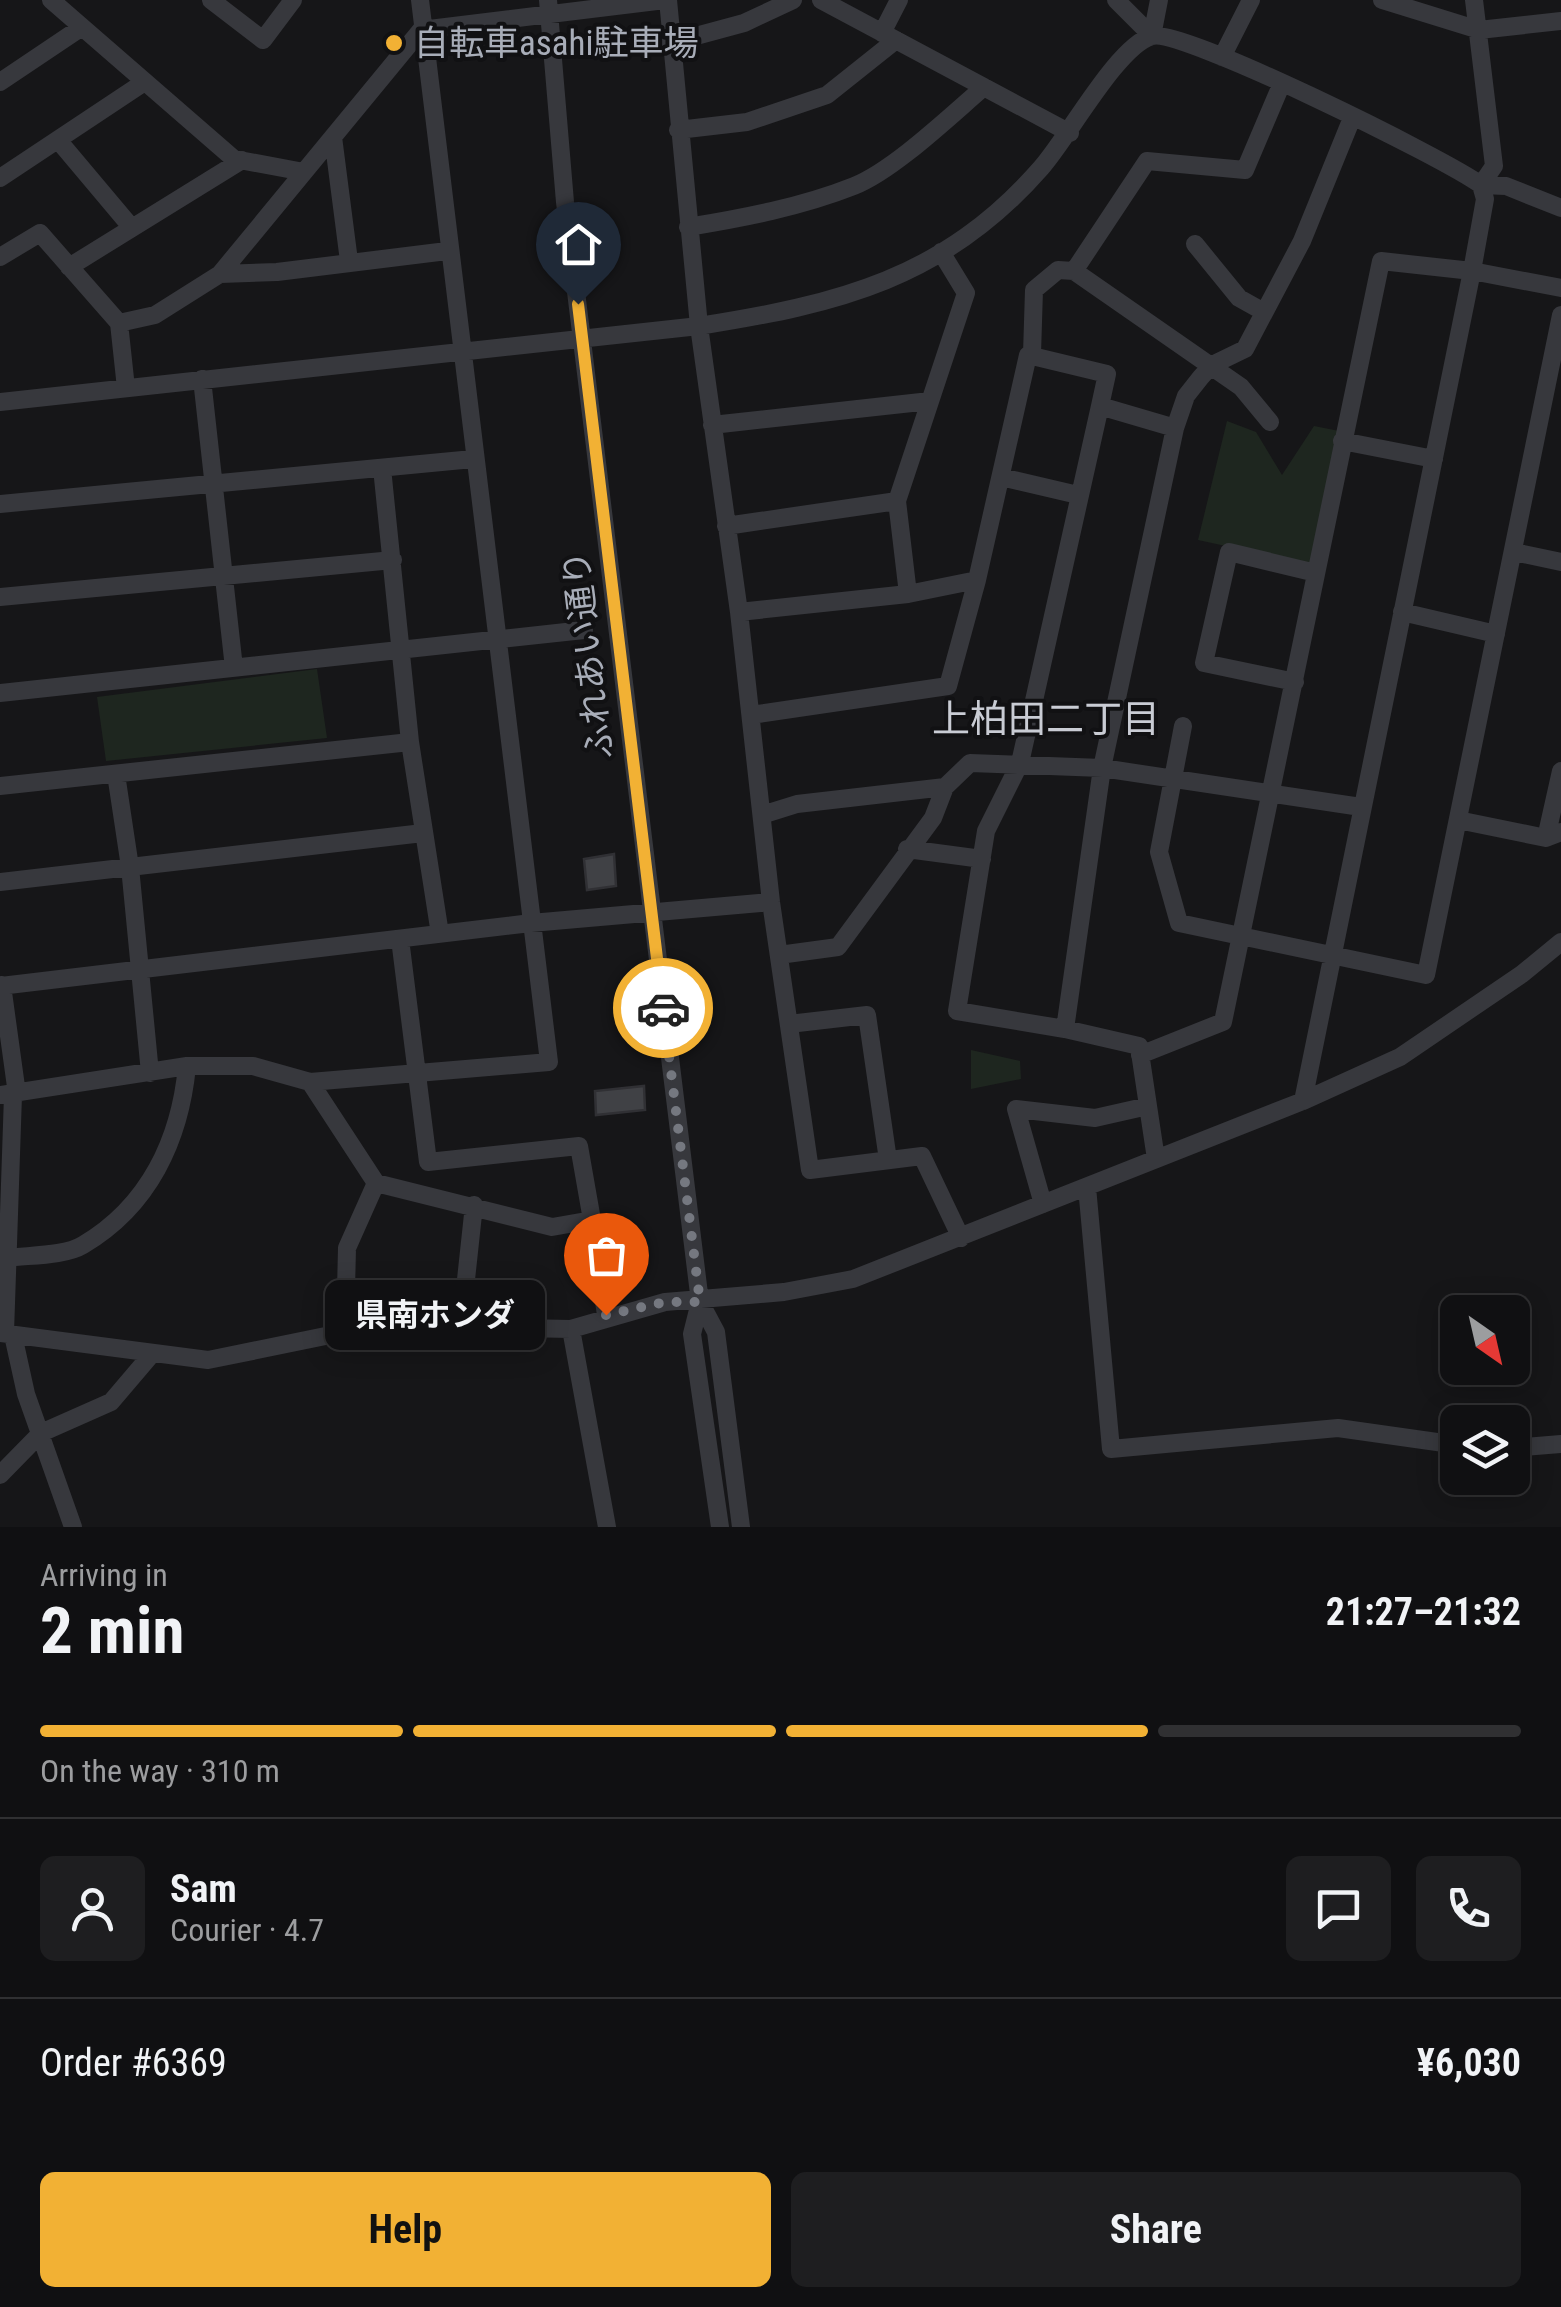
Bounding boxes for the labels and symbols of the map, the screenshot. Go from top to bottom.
place label: 自転車asahi駐車場 [414,23,698,64]
marker: 自転車asahi駐車場 [383,32,405,54]
pin [536,202,621,305]
street label: ふれあい通り [555,548,622,762]
district label: 上柏田二丁目 [932,697,1160,741]
courier [613,958,713,1058]
pin [564,1213,649,1316]
callout: 県南ホンダ [326,1280,546,1350]
north arrow [1440,1295,1530,1385]

